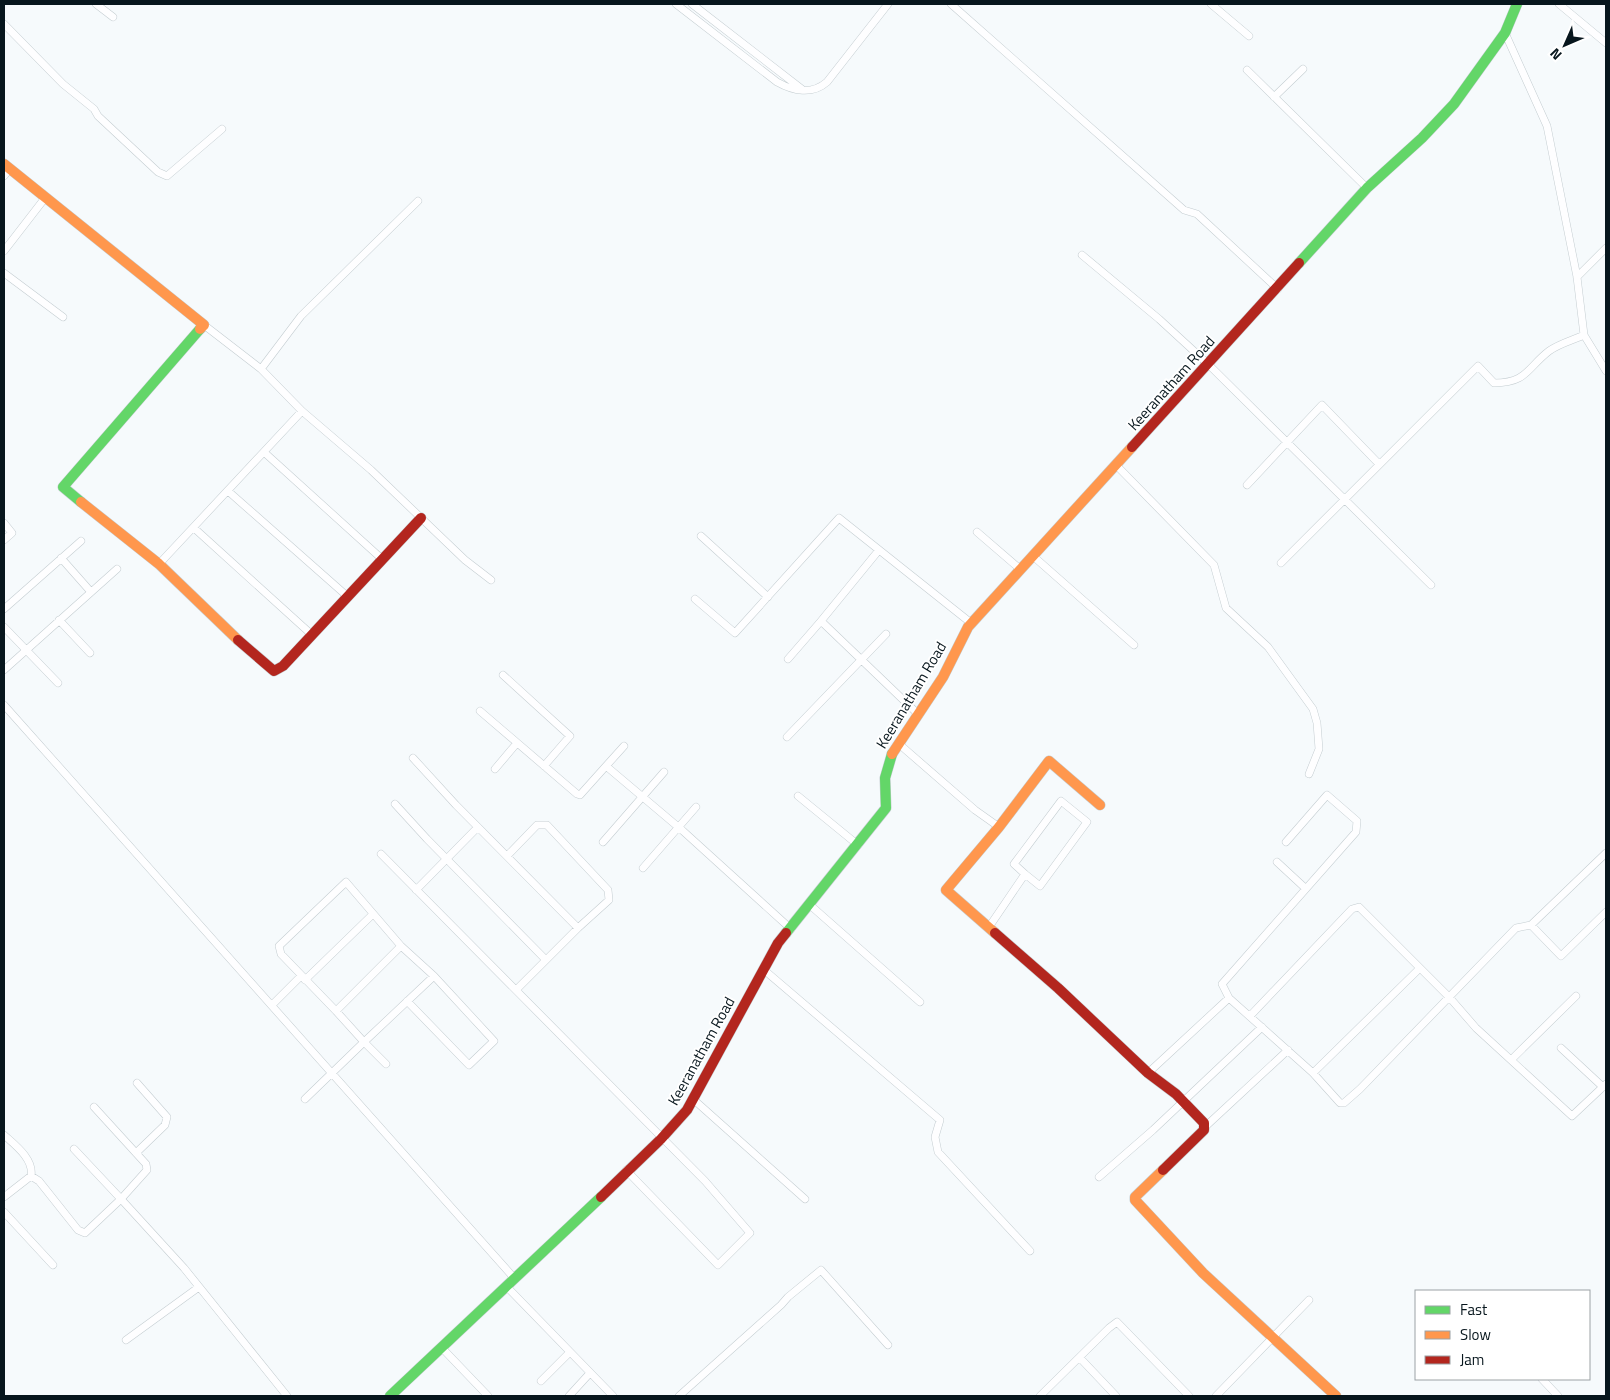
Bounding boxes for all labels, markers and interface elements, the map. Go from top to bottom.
north arrow [1540,20,1590,70]
text: N [1545,44,1566,65]
street label: Keeranatham Road [1122,330,1220,436]
street label: Keeranatham Road [870,637,952,753]
street label: Keeranatham Road [662,993,740,1109]
legend [1415,1290,1590,1380]
text: Fast [1460,1298,1488,1321]
text: Slow [1460,1323,1491,1346]
text: Jam [1460,1348,1484,1371]

